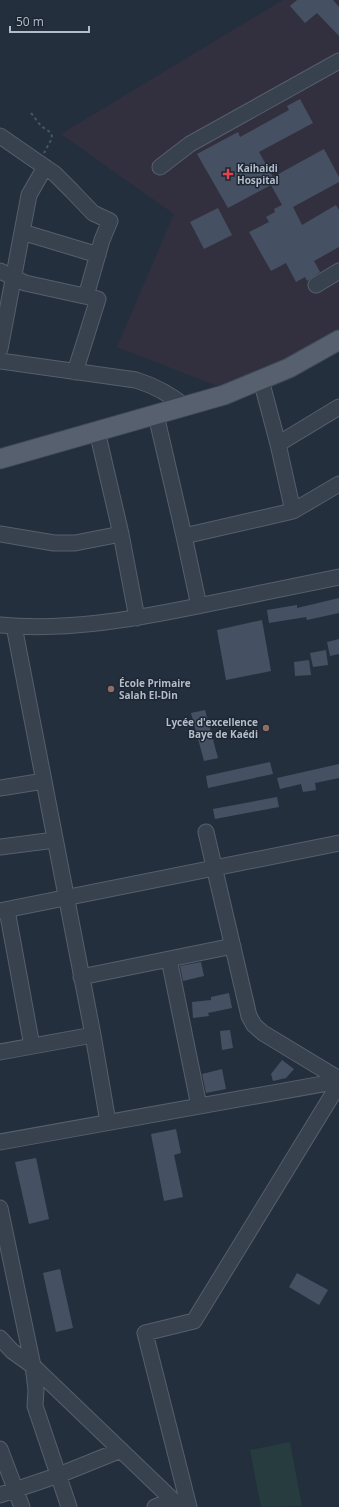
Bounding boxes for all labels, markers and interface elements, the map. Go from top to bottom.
scale bar [10,8,89,34]
text: 50 m [16,13,44,30]
place label: Kaihaidi Hospital [237,161,279,187]
marker: Kaihaidi Hospital [222,168,234,180]
place label: École Primaire Salah El-Din [119,676,191,702]
marker: École Primaire Salah El-Din [106,684,116,694]
place label: Lycée d'excellence Baye de Kaédi [166,715,258,741]
marker: Lycée d'excellence Baye de Kaédi [261,723,271,733]

